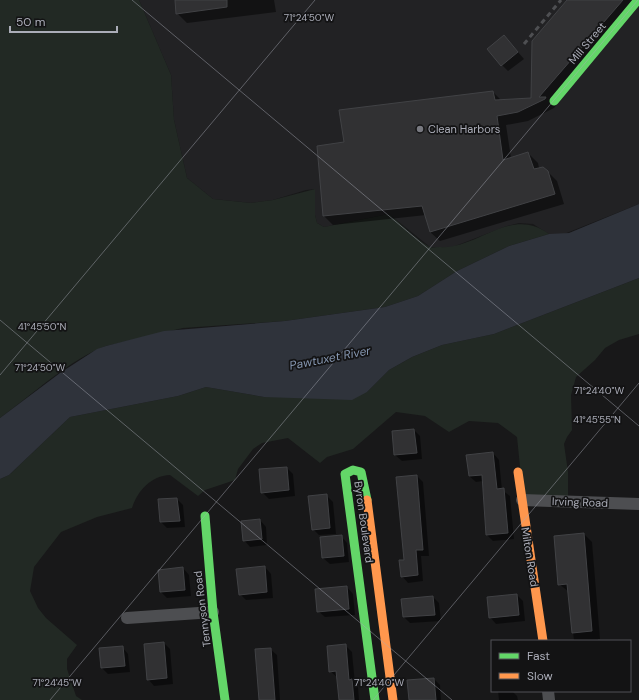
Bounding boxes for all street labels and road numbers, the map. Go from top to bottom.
street label: Mill Street [565,19,609,67]
street label: Byron Boulevard [351,480,377,564]
street label: Irving Road [552,494,608,510]
street label: Milton Road [518,526,542,588]
street label: Tennyson Road [190,570,214,648]

